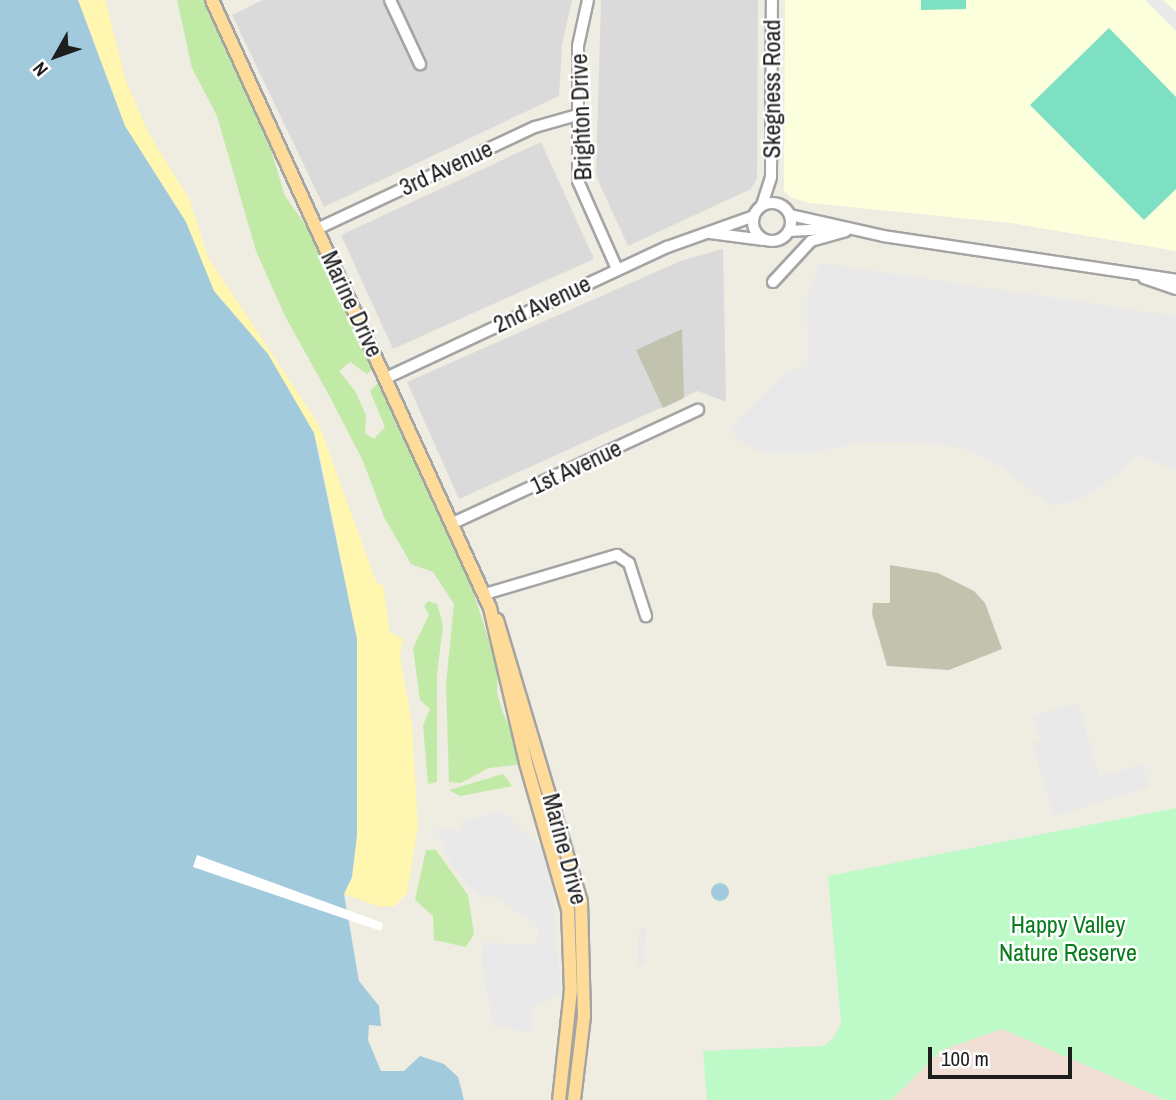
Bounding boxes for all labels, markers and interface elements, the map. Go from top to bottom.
street label: Skegness Road [758,20,786,158]
north arrow [21,21,91,91]
street label: Brighton Drive [564,53,598,181]
text: N [26,57,53,82]
street label: 3rd Avenue [394,134,498,202]
street label: Marine Drive [315,246,389,362]
street label: 2nd Avenue [488,269,596,339]
street label: 1st Avenue [525,433,627,501]
street label: Marine Drive [536,790,594,908]
park label: Happy Valley Nature Reserve [999,911,1137,967]
scale bar [931,1034,1074,1078]
text: 100 m [941,1044,989,1073]

